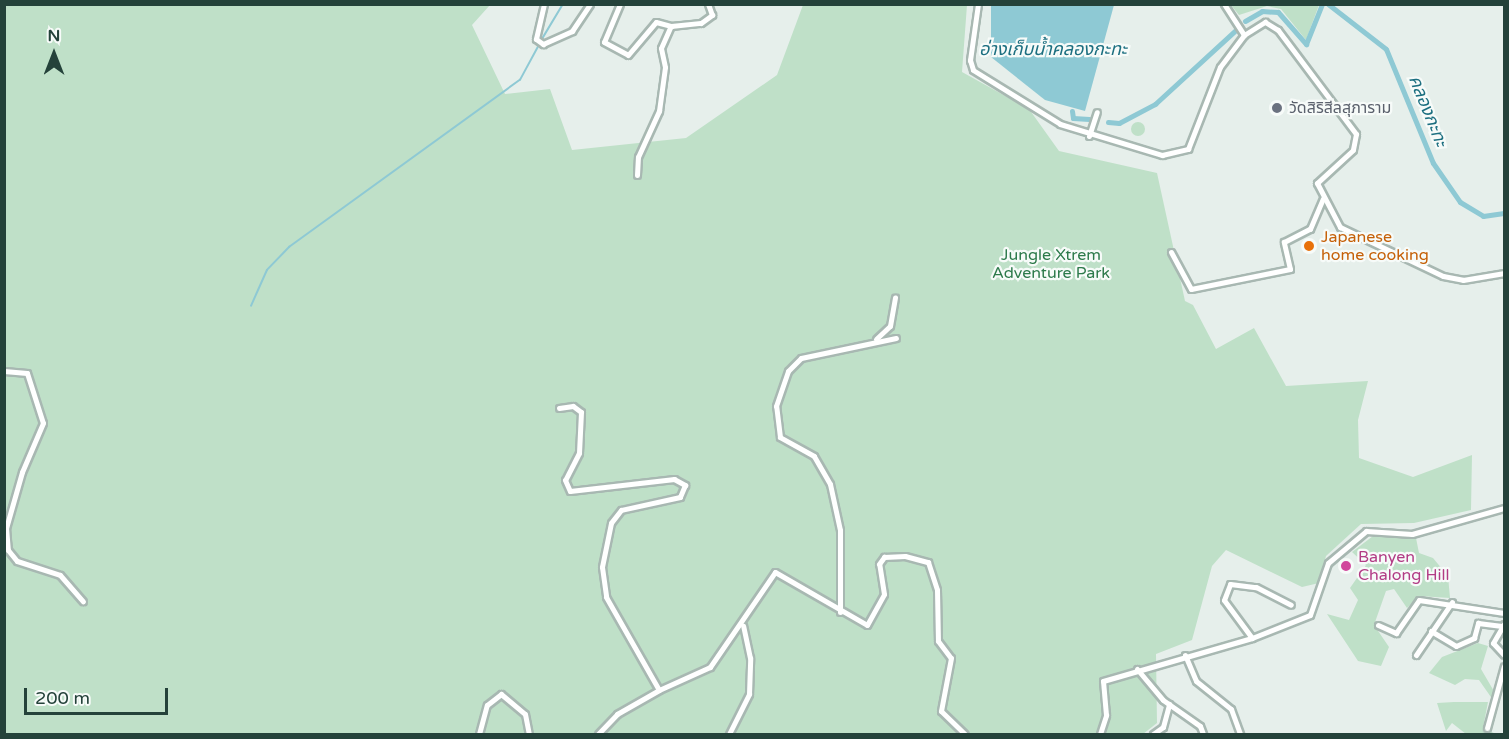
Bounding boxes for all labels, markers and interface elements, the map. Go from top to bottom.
north arrow [24,24,84,84]
text: N [48,26,60,46]
water label: อ่างเก็บน้ำคลองกะทะ [979,38,1127,60]
water label: คลองกะทะ [1404,72,1452,150]
place label: วัดสิริสีลสุภาราม [1289,98,1391,118]
marker: วัดสิริสีลสุภาราม [1270,101,1284,115]
place label: Japanese home cooking [1321,227,1429,265]
marker: Japanese home cooking [1302,239,1316,253]
park label: Jungle Xtrem Adventure Park [992,245,1110,283]
place label: Banyen Chalong Hill [1358,547,1449,585]
marker: Banyen Chalong Hill [1339,559,1353,573]
scale bar [27,676,171,714]
text: 200 m [35,687,90,709]

